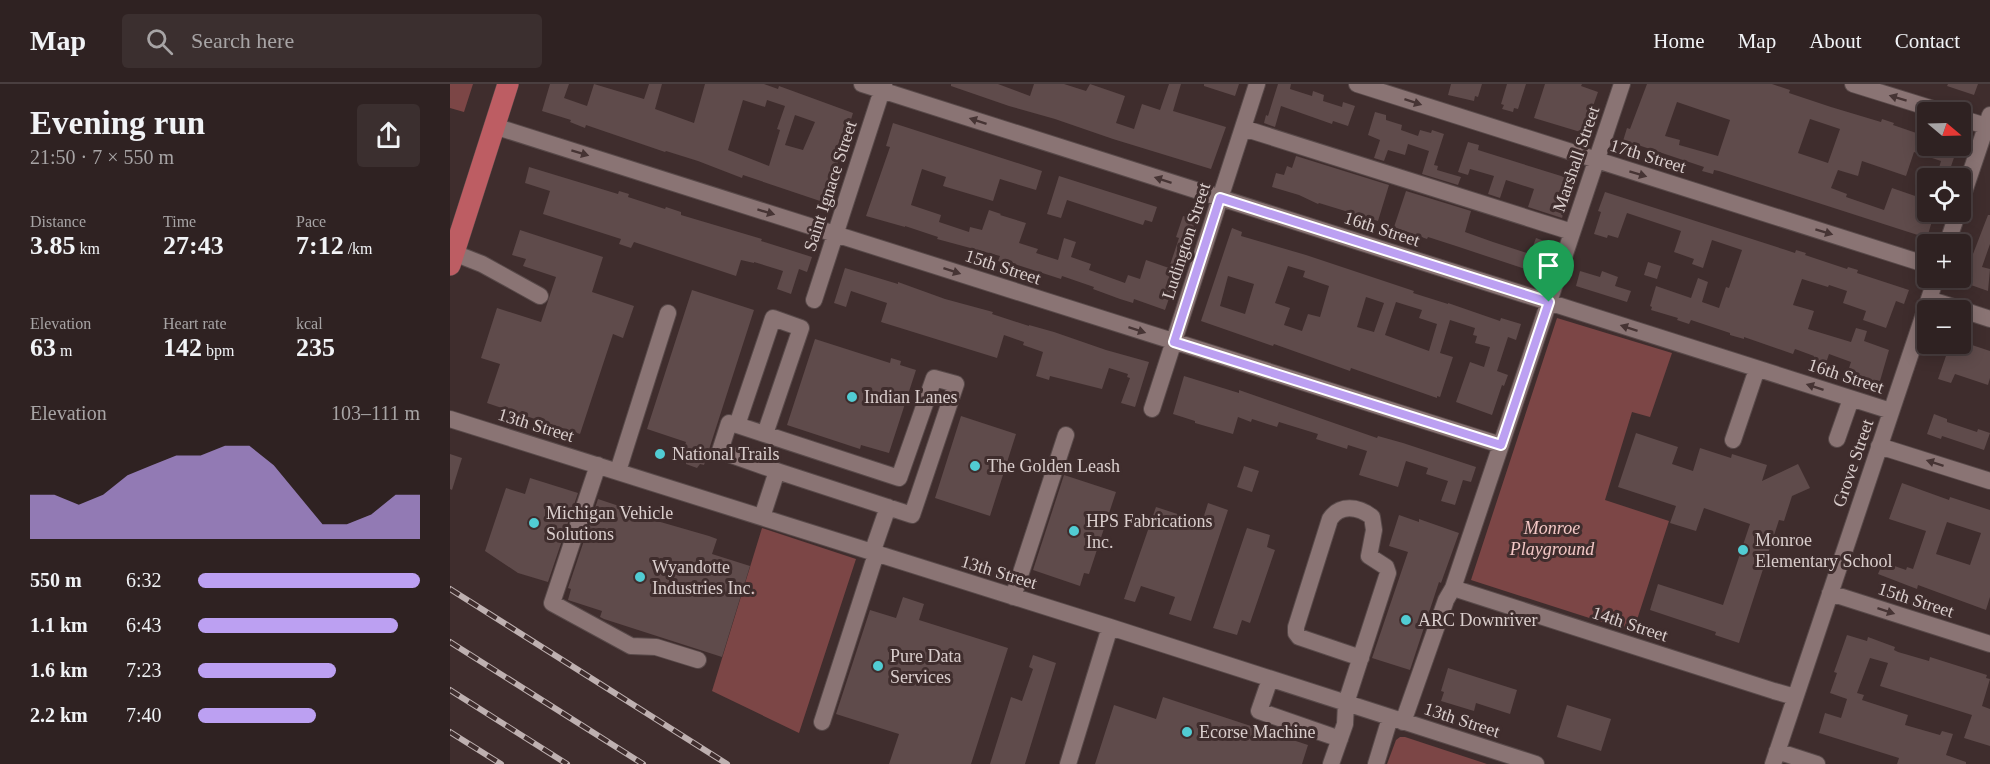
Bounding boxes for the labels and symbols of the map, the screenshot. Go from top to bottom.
one-way arrow [1889,93,1907,102]
one-way arrow [1404,98,1422,107]
north arrow [1917,102,1971,156]
street label: Marshall Street [1549,104,1603,214]
one-way arrow [969,115,987,125]
street label: Saint Ignace Street [799,118,861,254]
street label: 17th Street [1608,135,1688,177]
one-way arrow [571,149,589,158]
one-way arrow [1630,170,1648,179]
one-way arrow [1154,175,1172,184]
street label: Ludington Street [1158,180,1214,302]
one-way arrow [757,207,775,217]
street label: 16th Street [1342,207,1422,251]
one-way arrow [1816,228,1834,238]
pin [1523,240,1574,302]
street label: 15th Street [963,245,1043,289]
one-way arrow [943,266,961,276]
one-way arrow [1620,323,1638,332]
one-way arrow [1128,326,1146,335]
street label: 16th Street [1806,354,1886,398]
one-way arrow [1806,382,1824,391]
place label: Indian Lanes [864,387,957,407]
marker: Indian Lanes [845,390,859,404]
street label: 13th Street [496,404,576,446]
street label: Grove Street [1829,417,1877,509]
place label: National Trails [672,444,780,464]
marker: National Trails [653,447,667,461]
place label: The Golden Leash [987,456,1120,476]
one-way arrow [1926,458,1944,467]
marker: The Golden Leash [968,459,982,473]
place label: Michigan Vehicle Solutions [546,503,673,544]
place label: HPS Fabrications Inc. [1086,511,1213,552]
marker: Michigan Vehicle Solutions [527,516,541,530]
park label: Monroe Playground [1509,518,1595,559]
marker: HPS Fabrications Inc. [1067,524,1081,538]
place label: Monroe Elementary School [1755,530,1892,571]
marker: Monroe Elementary School [1736,543,1750,557]
street label: 13th Street [959,551,1039,593]
place label: Wyandotte Industries Inc. [652,557,755,598]
marker: Wyandotte Industries Inc. [633,570,647,584]
street label: 15th Street [1876,578,1956,622]
street label: 14th Street [1590,602,1670,646]
one-way arrow [1877,607,1895,616]
place label: ARC Downriver [1418,610,1538,630]
marker: ARC Downriver [1399,613,1413,627]
place label: Pure Data Services [890,646,961,687]
marker: Pure Data Services [871,659,885,673]
street label: 13th Street [1422,698,1502,742]
place label: Ecorse Machine [1199,722,1315,742]
marker: Ecorse Machine [1180,725,1194,739]

